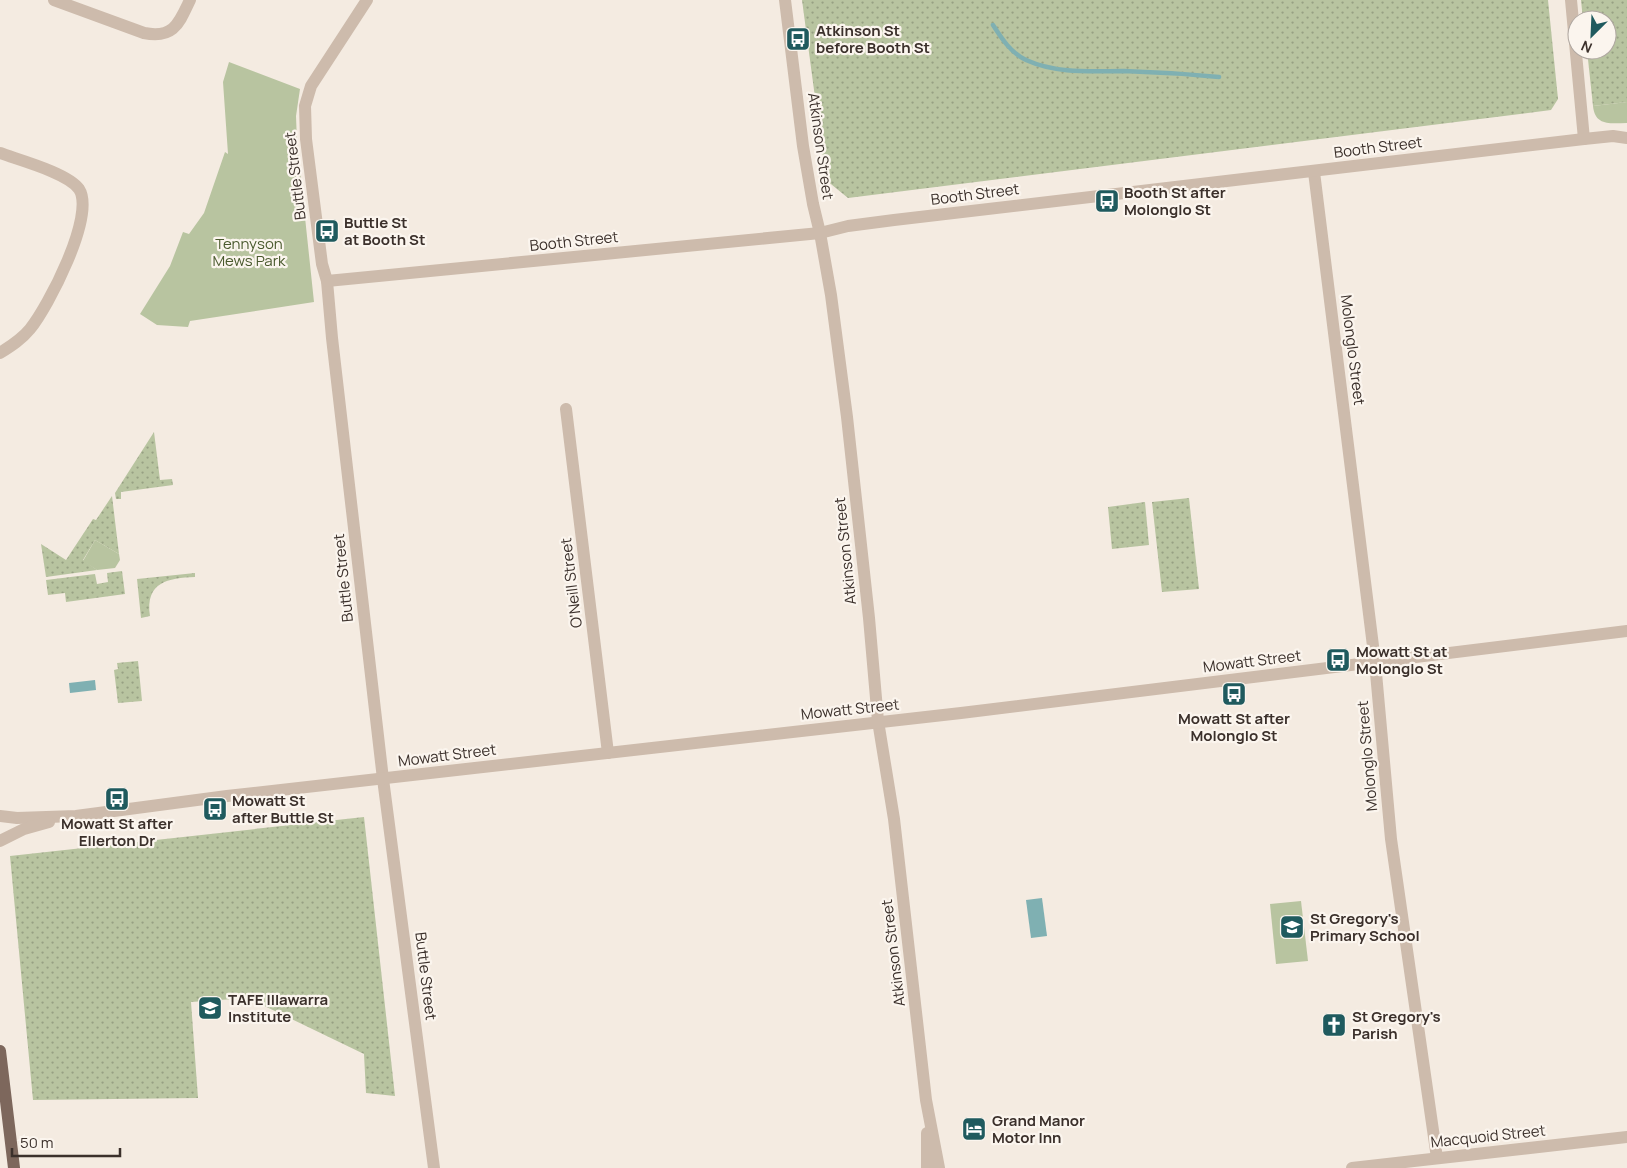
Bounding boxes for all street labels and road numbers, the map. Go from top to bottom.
street label: Atkinson Street [803,91,839,201]
street label: Buttle Street [279,131,311,221]
street label: Booth Street [1333,131,1423,163]
street label: Booth Street [930,178,1020,210]
street label: Booth Street [529,226,619,256]
street label: Molonglo Street [1336,294,1370,406]
street label: Atkinson Street [829,496,861,606]
street label: Buttle Street [328,533,358,623]
street label: O'Neill Street [555,537,587,629]
street label: Mowatt Street [1202,645,1302,677]
street label: Mowatt Street [800,693,900,725]
street label: Molonglo Street [1352,700,1382,812]
street label: Mowatt Street [397,739,497,771]
street label: Atkinson Street [876,898,910,1008]
street label: Buttle Street [410,931,442,1021]
street label: Macquoid Street [1430,1120,1546,1152]

